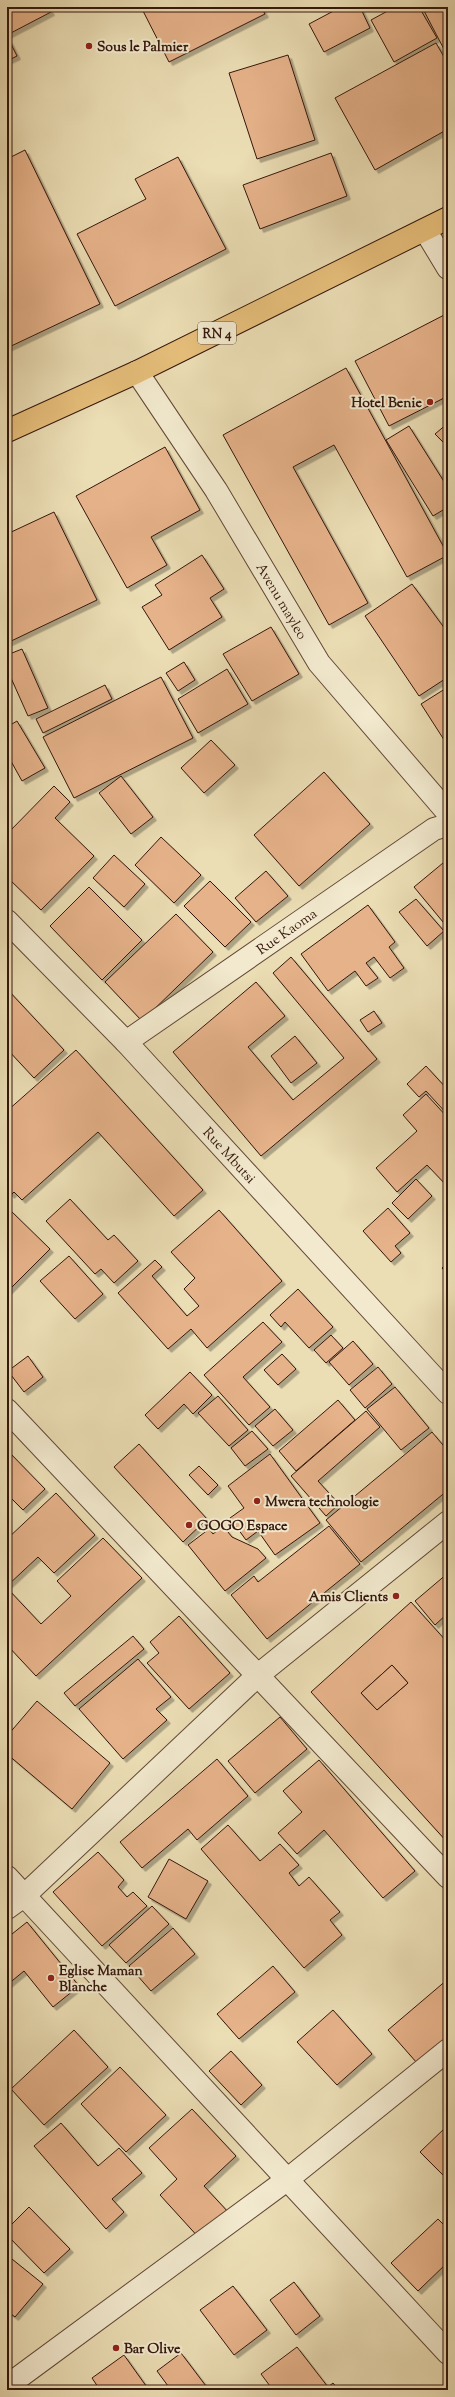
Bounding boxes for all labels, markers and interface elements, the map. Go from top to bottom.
place label: Sous le Palmier [97,38,189,58]
marker: Sous le Palmier [84,41,94,51]
road number: RN 4 [198,322,236,344]
place label: Hotel Benie [351,394,422,414]
marker: Hotel Benie [425,397,435,407]
street label: Avenu mayleo [250,560,311,644]
street label: Rue Kaoma [253,904,322,961]
street label: Rue Mbutsi [197,1124,259,1189]
place label: Mwera technologie [265,1493,380,1513]
marker: Mwera technologie [252,1496,262,1506]
place label: GOGO Espace [197,1517,288,1537]
marker: GOGO Espace [184,1520,194,1530]
place label: Amis Clients [309,1588,388,1608]
marker: Amis Clients [391,1591,401,1601]
place label: Eglise Maman Blanche [59,1962,144,1998]
marker: Eglise Maman Blanche [46,1973,56,1983]
place label: Bar Olive [124,2340,181,2360]
marker: Bar Olive [111,2343,121,2353]

